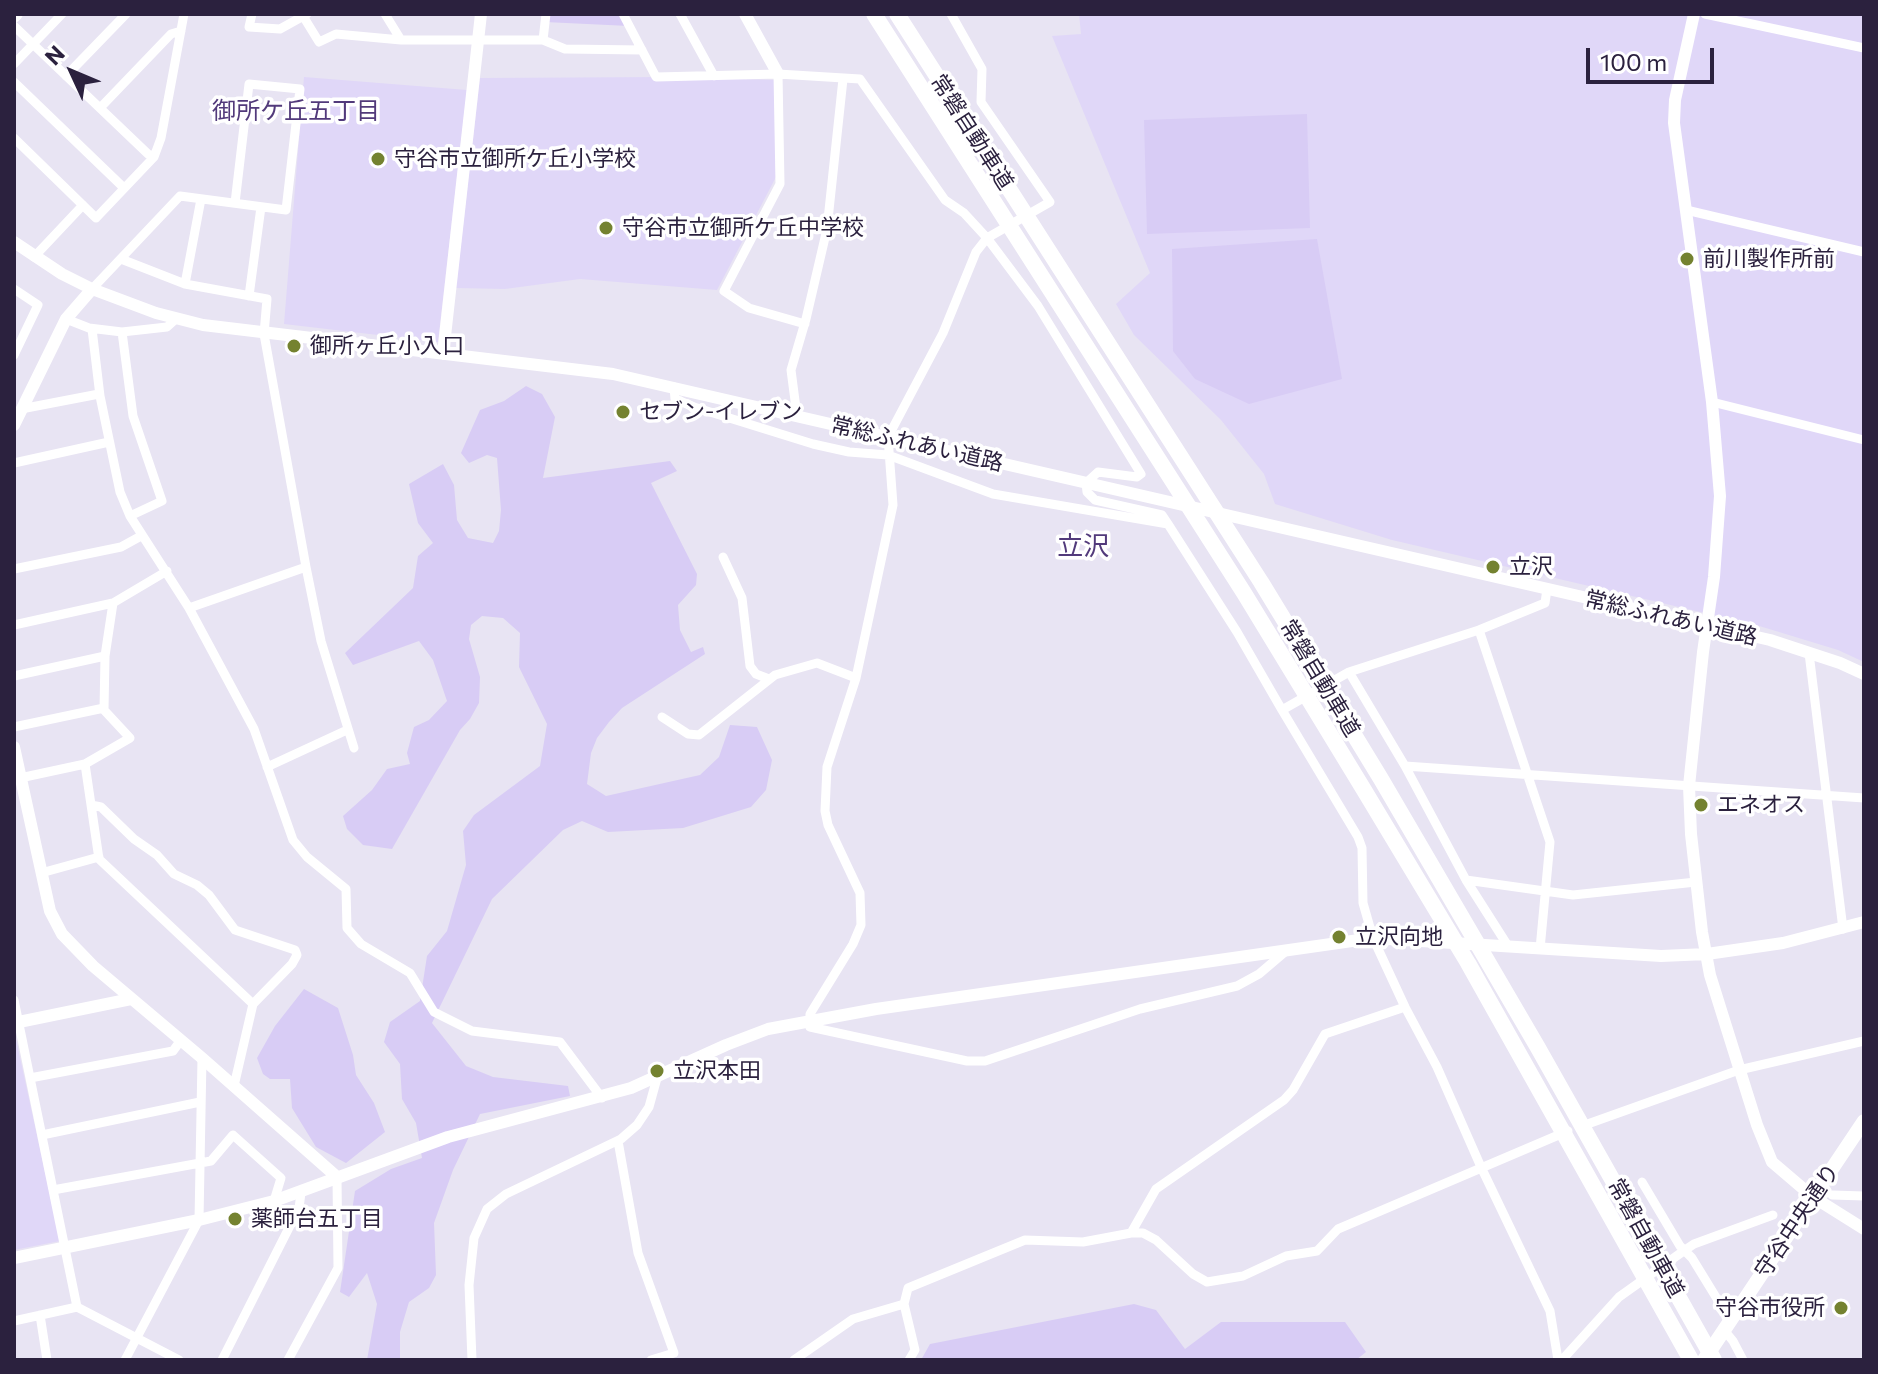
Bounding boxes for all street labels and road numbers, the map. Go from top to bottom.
street label: 常磐自動車道 [925,69,1019,195]
street label: 常総ふれあい道路 [828,411,1006,477]
street label: 常総ふれあい道路 [1582,585,1760,651]
street label: 常磐自動車道 [1275,615,1365,741]
street label: 守谷中央通り [1749,1159,1845,1283]
street label: 常磐自動車道 [1602,1174,1690,1302]

